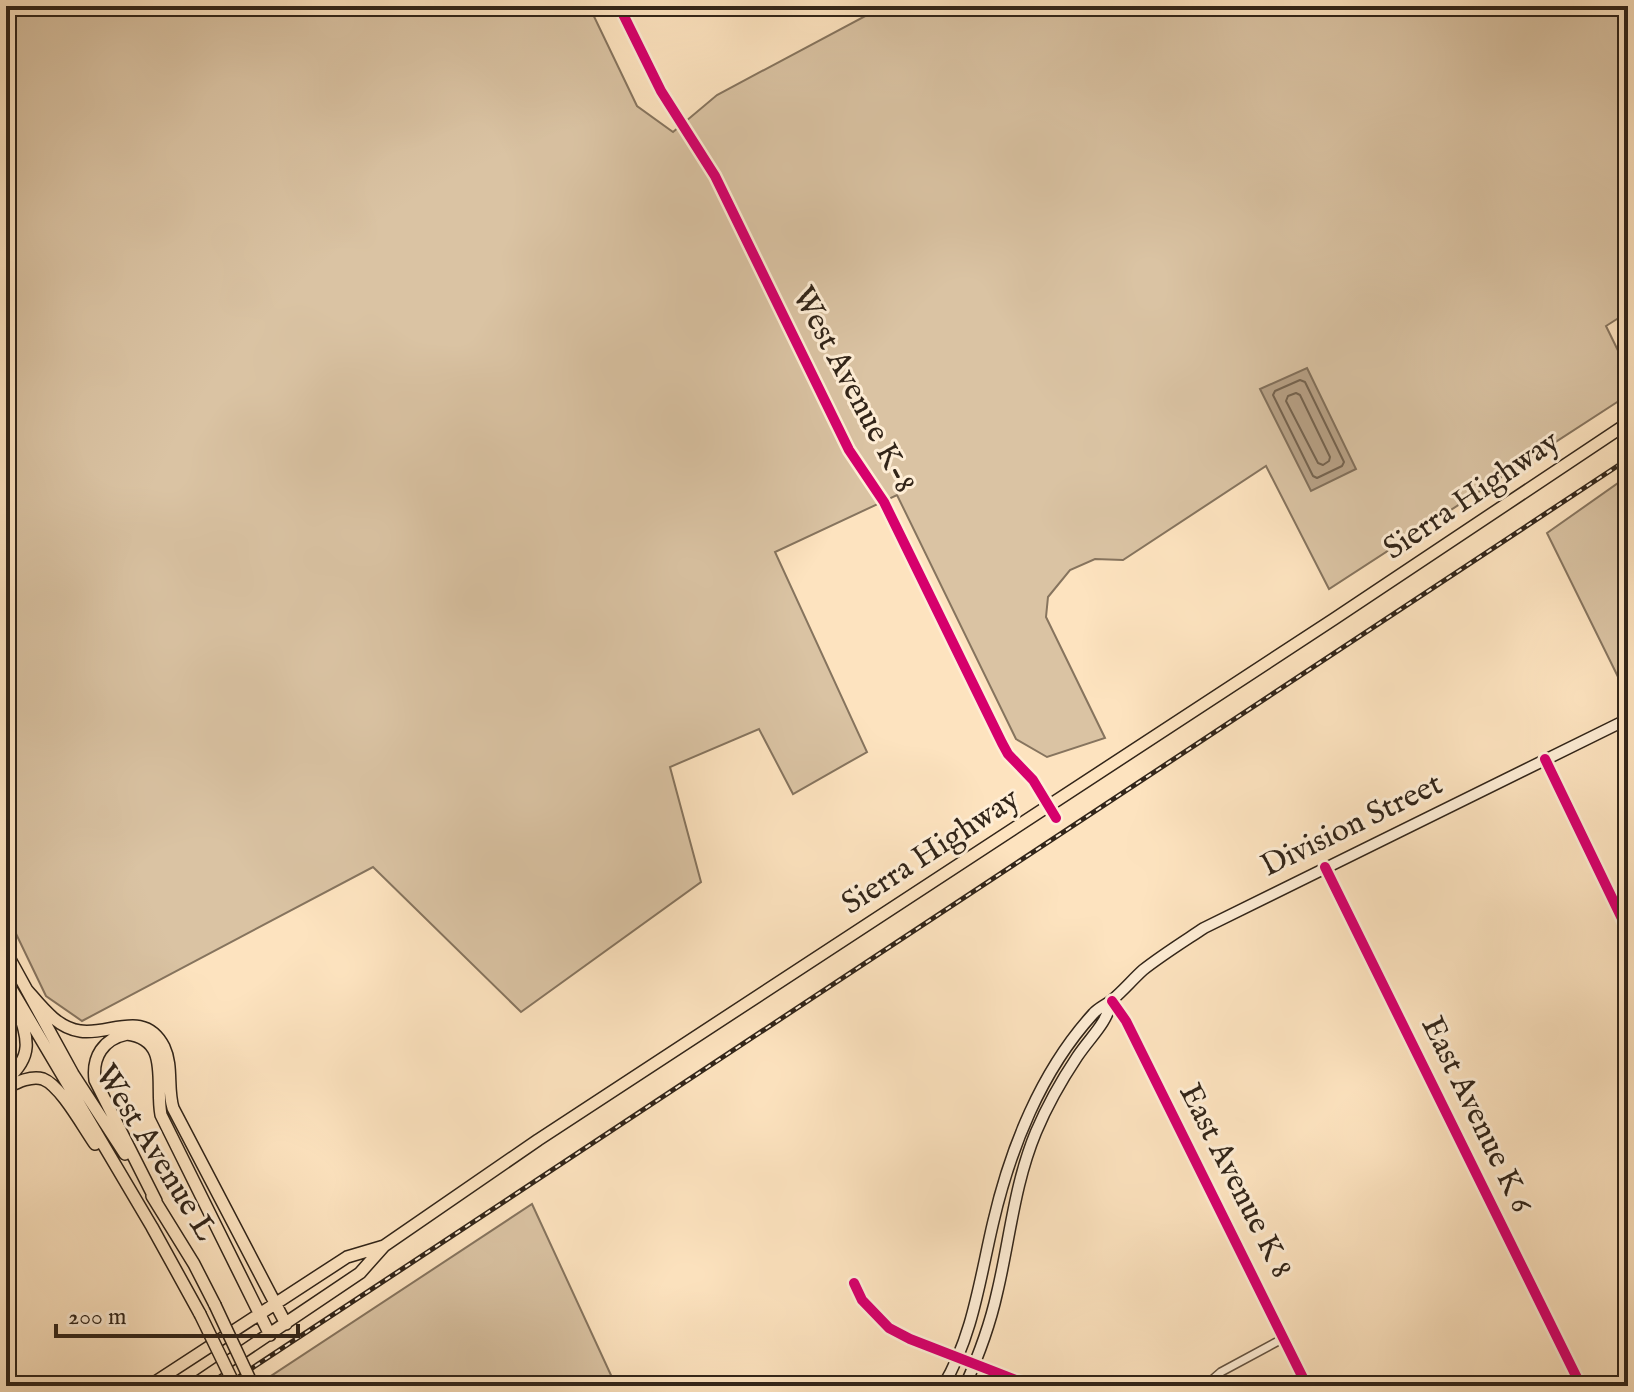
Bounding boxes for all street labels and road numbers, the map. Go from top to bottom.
street label: West Avenue K-8 [781,280,925,500]
street label: Sierra Highway [1376,422,1568,570]
street label: Division Street [1254,764,1450,888]
street label: Sierra Highway [834,779,1028,925]
street label: East Avenue K 6 [1411,1010,1541,1220]
street label: West Avenue L [85,1057,226,1249]
street label: East Avenue K 8 [1168,1077,1302,1285]

